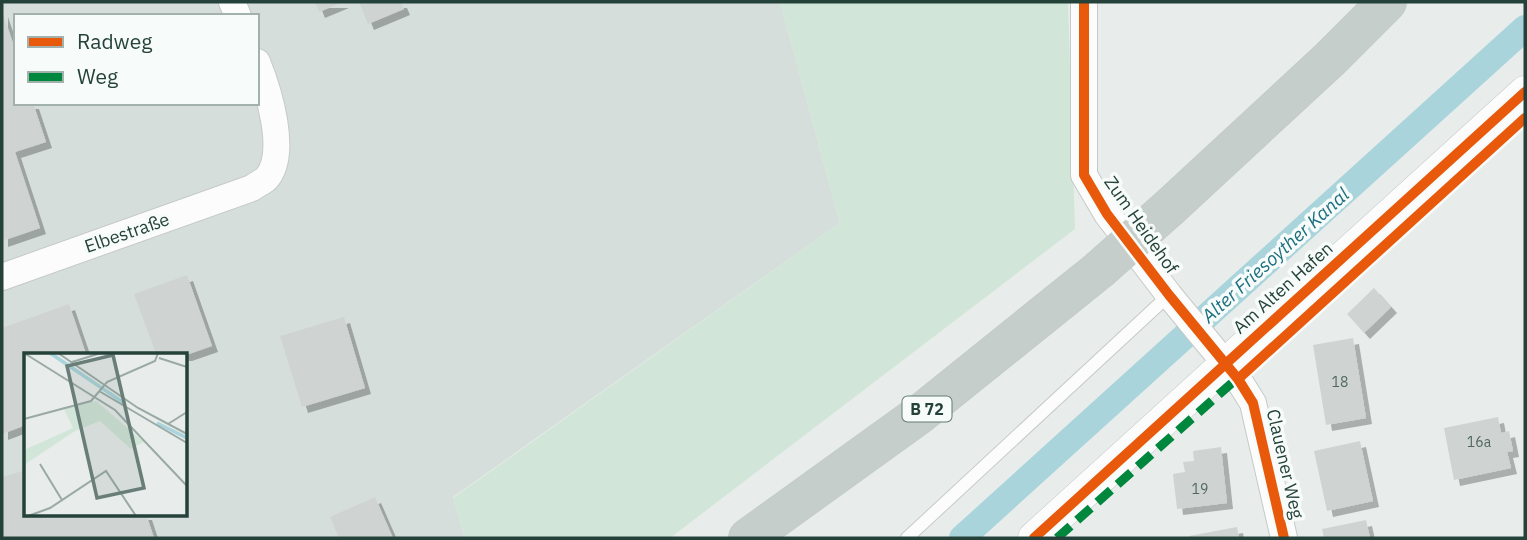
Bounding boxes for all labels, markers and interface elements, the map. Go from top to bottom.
legend [14,14,259,105]
text: Radweg [77,27,152,55]
text: Weg [77,62,118,90]
street label: Zum Heidehof [1099,171,1184,278]
water label: Alter Friesoyther Kanal [1195,182,1354,328]
street label: Elbestraße [81,207,172,258]
street label: Am Alten Hafen [1228,237,1337,339]
inset map [24,353,187,516]
house number: 18 [1332,373,1348,391]
road number: B 72 [902,396,951,422]
street label: Clauener Weg [1262,407,1309,521]
house number: 16a [1467,433,1492,451]
house number: 19 [1192,480,1208,498]

